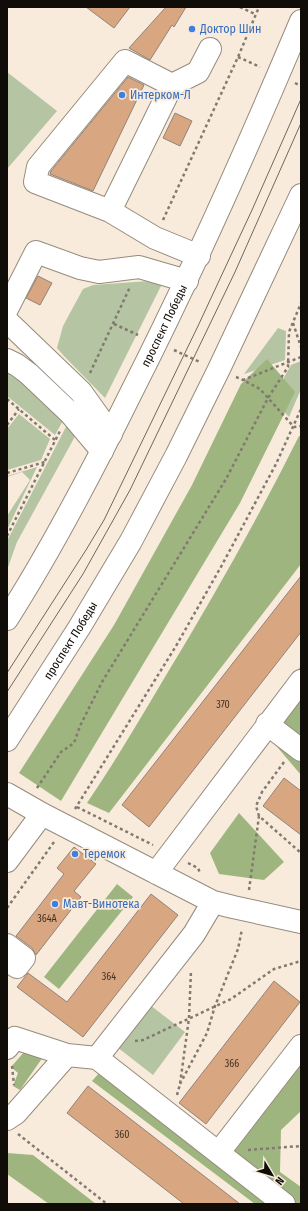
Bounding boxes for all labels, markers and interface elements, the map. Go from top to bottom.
place label: Доктор Шин [199,22,261,36]
marker: Доктор Шин [187,24,197,34]
place label: Интерком-Л [130,88,191,102]
marker: Интерком-Л [117,90,127,100]
street label: проспект Победы [138,282,190,369]
street label: проспект Победы [41,599,100,682]
house number: 370 [216,699,230,711]
place label: Теремок [83,847,126,861]
marker: Теремок [70,849,80,859]
place label: Мавт-Винотека [63,897,140,911]
marker: Мавт-Винотека [50,899,60,909]
house number: 364А [37,913,58,925]
house number: 364 [102,971,116,983]
house number: 366 [225,1058,239,1070]
house number: 360 [115,1129,129,1141]
north arrow [252,1155,292,1195]
text: N [272,1174,287,1187]

